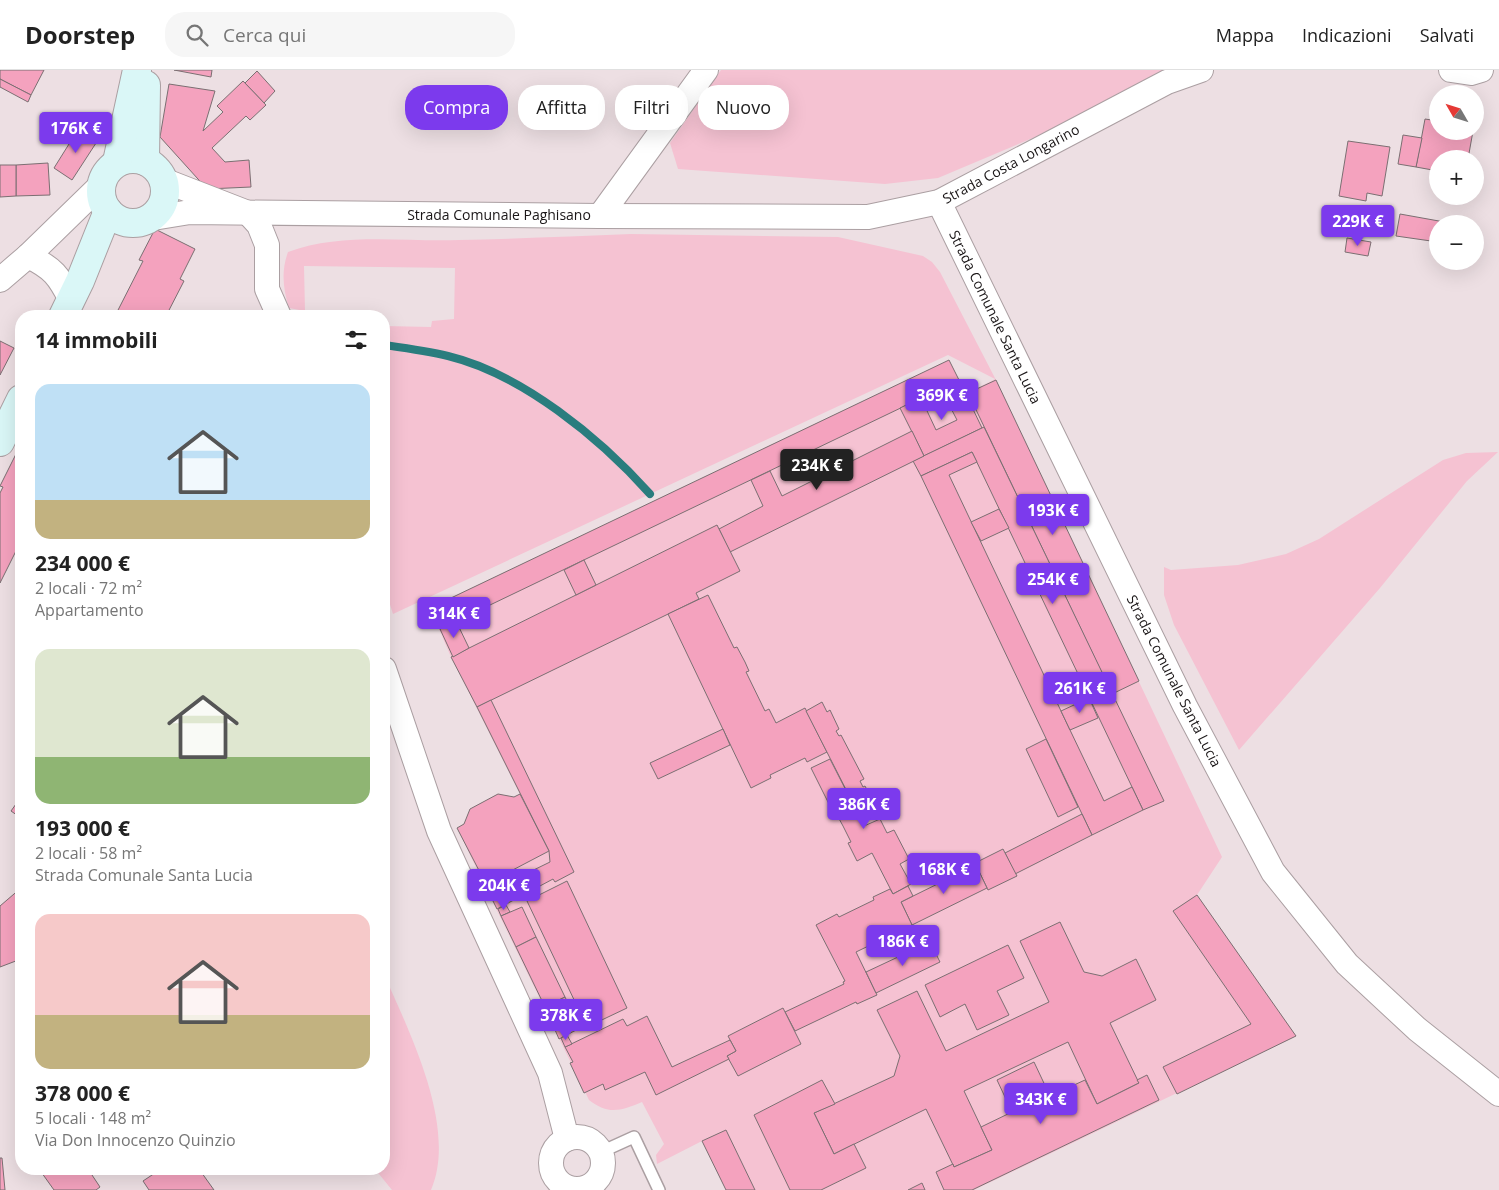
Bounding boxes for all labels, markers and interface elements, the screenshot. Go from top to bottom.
search box [165,12,515,57]
text: Doorstep [25,18,135,51]
icon: search [183,21,211,49]
text: Cerca qui [223,22,306,48]
text: Mappa [1216,23,1274,47]
text: Indicazioni [1302,23,1392,47]
text: Salvati [1420,23,1474,47]
chip: Compra [405,85,508,130]
chip: Affitta [518,85,605,130]
chip: Filtri [615,85,688,130]
chip: Nuovo [698,85,789,130]
north arrow [1429,85,1484,140]
map controls [1429,85,1484,270]
pin: 176K € [35,112,117,154]
text: 176K € [50,117,102,139]
street label: Strada Costa Longarino [939,119,1083,208]
button: + [1429,150,1484,205]
pin: 229K € [1317,204,1399,247]
street label: Strada Comunale Paghisano [407,205,591,224]
text: 229K € [1332,210,1384,232]
button: − [1429,215,1484,270]
street label: Strada Comunale Santa Lucia [945,227,1046,407]
text: 14 immobili [35,326,158,354]
icon: filters [342,326,370,354]
pin: 369K € [901,378,983,421]
text: 369K € [916,384,968,406]
icon: home [158,417,248,507]
pin: 234K € [776,448,858,491]
text: 234K € [791,454,843,476]
pin: 193K € [1012,494,1094,536]
text: 193K € [1027,499,1079,521]
text: 234 000 € [35,549,130,577]
pin: 254K € [1012,562,1094,605]
text: 254K € [1027,568,1079,590]
text: 2 locali · 72 m² [35,577,142,599]
street label: Strada Comunale Santa Lucia [1123,592,1226,770]
pin: 314K € [413,596,495,639]
text: Appartamento [35,599,144,621]
text: 314K € [428,602,480,624]
pin: 261K € [1039,672,1121,714]
text: 261K € [1054,677,1106,699]
icon: home [158,682,248,772]
pin: 386K € [823,788,905,830]
text: 386K € [838,793,890,815]
text: 193 000 € [35,814,130,842]
text: 2 locali · 58 m² [35,842,142,864]
pin: 168K € [903,852,985,895]
text: 168K € [918,858,970,880]
text: Strada Comunale Santa Lucia [35,864,253,886]
pin: 204K € [463,868,545,911]
text: 204K € [478,874,530,896]
pin: 186K € [862,924,944,967]
text: 186K € [877,930,929,952]
icon: home [158,947,248,1037]
pin: 378K € [525,998,607,1041]
text: 378K € [540,1004,592,1026]
text: 378 000 € [35,1079,130,1107]
pin: 343K € [1000,1082,1082,1125]
text: 343K € [1015,1088,1067,1110]
text: 5 locali · 148 m² [35,1107,151,1129]
text: Via Don Innocenzo Quinzio [35,1129,236,1151]

